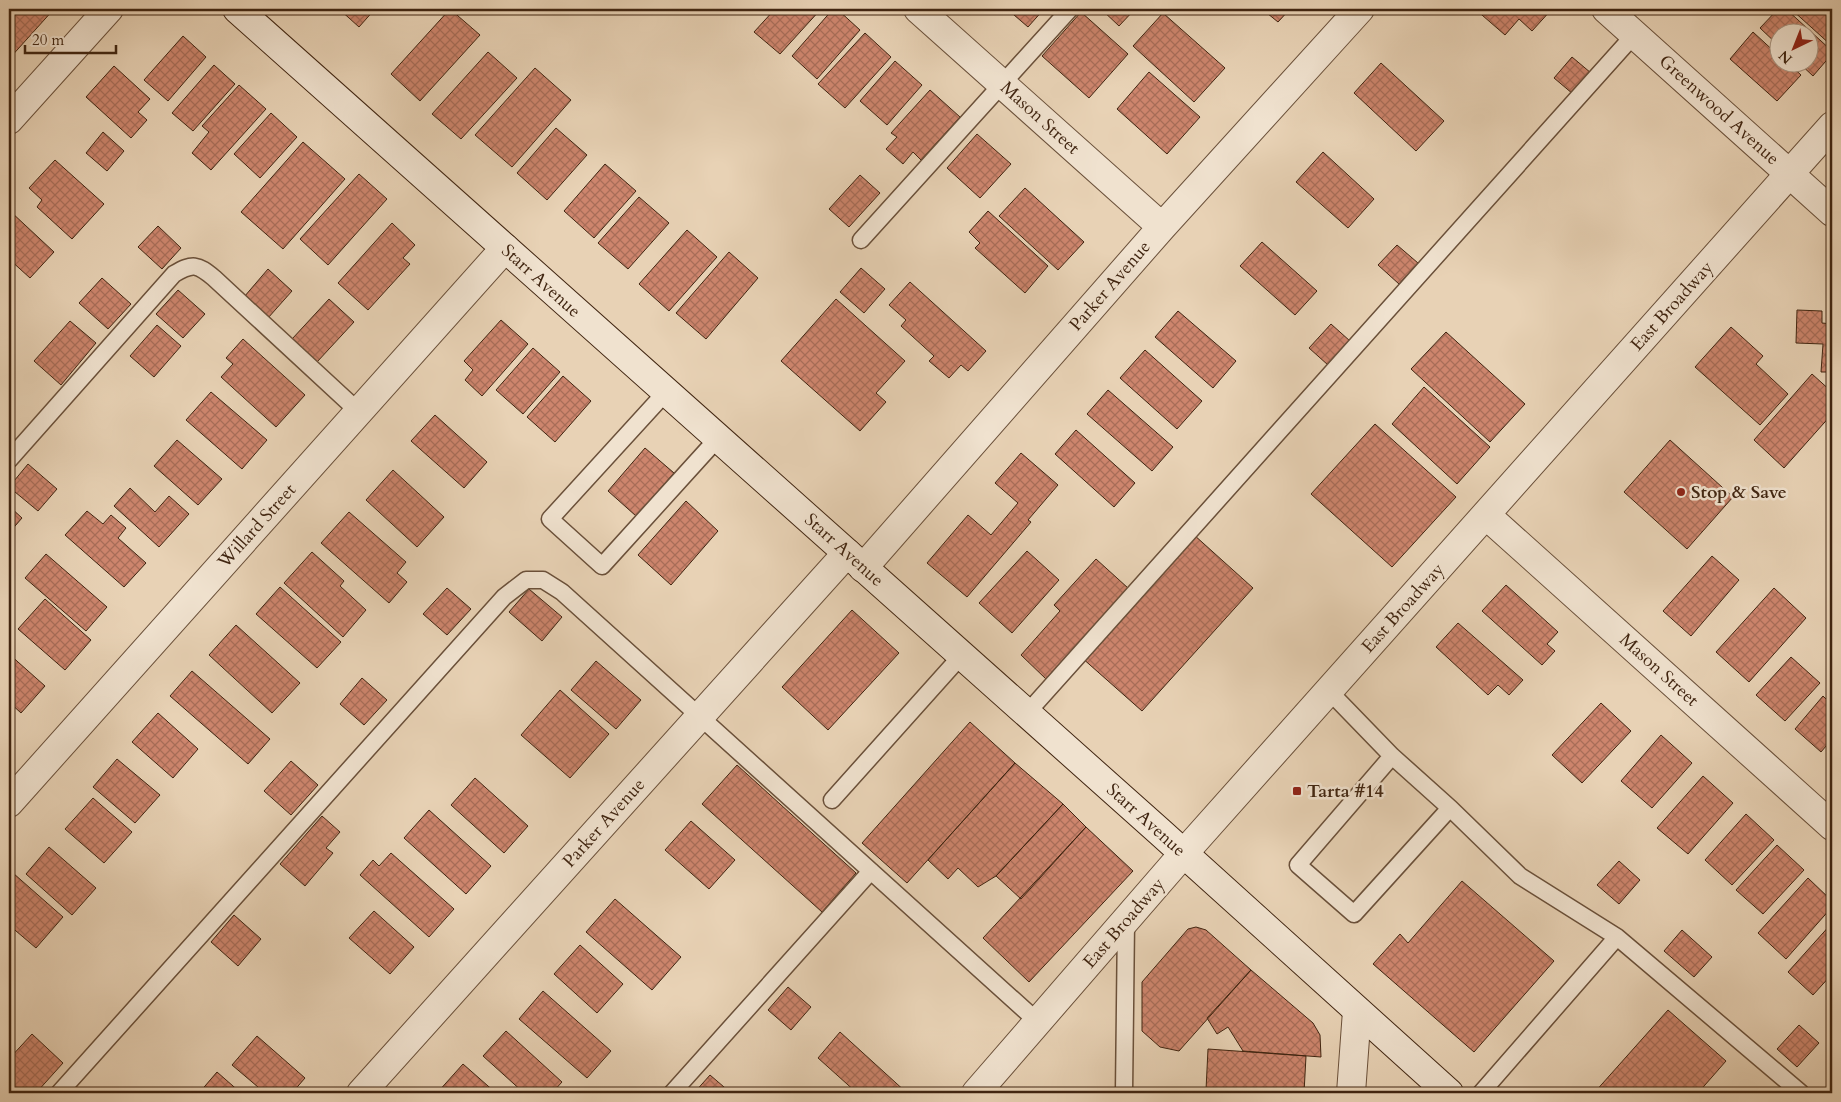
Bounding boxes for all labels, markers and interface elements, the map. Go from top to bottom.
scale bar [25,22,116,54]
north arrow [1768,22,1818,72]
text: 20 m [32,30,64,50]
text: N [1775,46,1796,68]
street label: Greenwood Avenue [1653,49,1785,171]
street label: Mason Street [995,76,1085,161]
street label: Parker Avenue [1064,235,1156,337]
street label: Starr Avenue [496,239,586,323]
street label: East Broadway [1625,255,1719,356]
street label: Willard Street [212,478,302,575]
place label: Stop & Save [1691,480,1787,505]
marker: Stop & Save [1675,486,1687,498]
street label: Starr Avenue [799,508,889,592]
street label: East Broadway [1356,557,1450,658]
street label: Mason Street [1614,628,1704,713]
street label: Parker Avenue [557,773,651,873]
street label: Starr Avenue [1101,778,1191,862]
place label: Tarta #14 [1307,779,1384,804]
marker: Tarta #14 [1291,785,1303,797]
street label: East Broadway [1077,872,1171,974]

